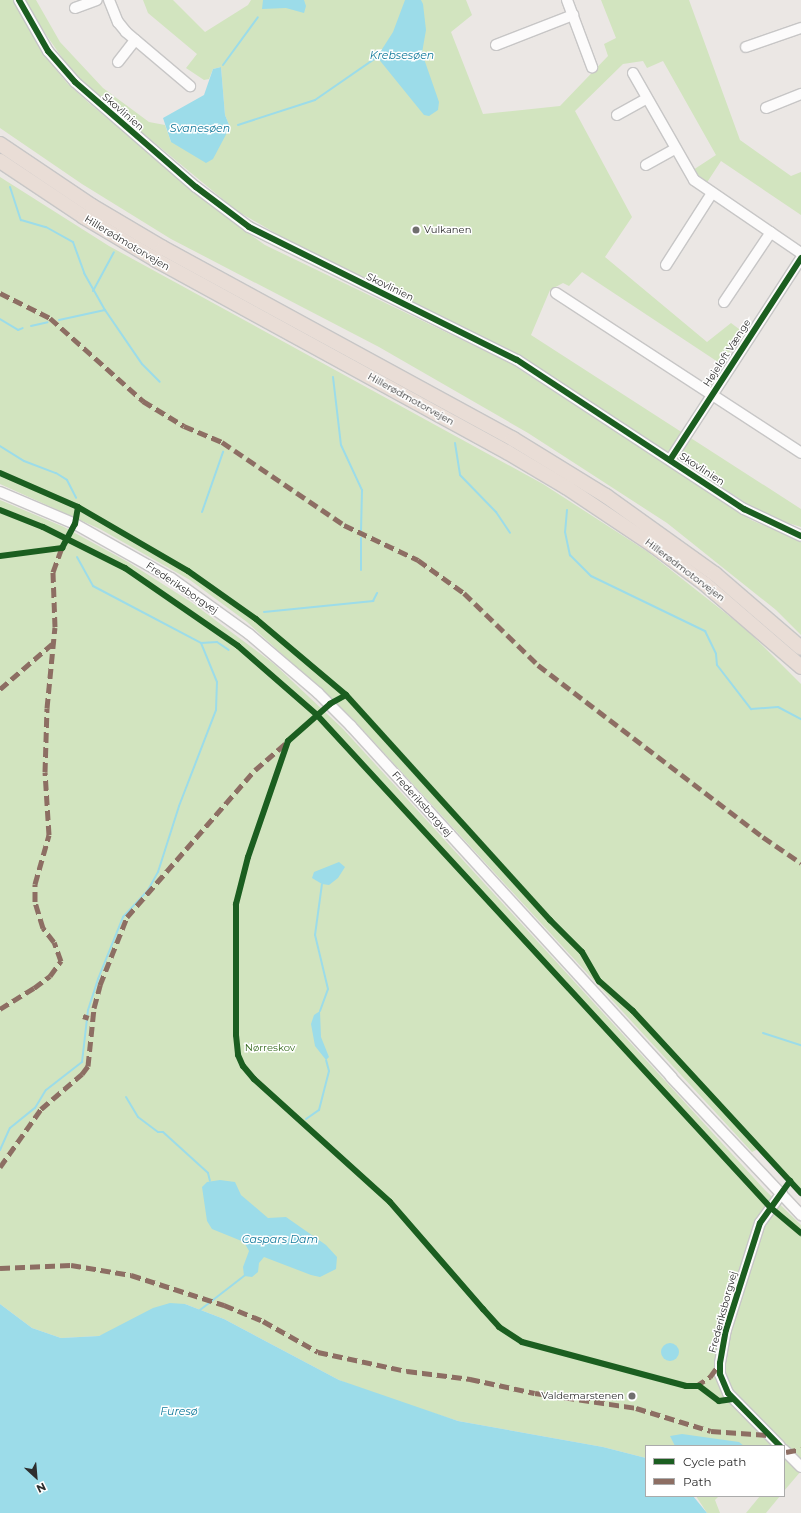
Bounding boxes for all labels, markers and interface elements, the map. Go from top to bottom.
water label: Krebsesøen [370,48,434,62]
street label: Skovlinien [100,91,146,133]
water label: Svanesøen [170,121,230,135]
street label: Hillerødmotorvejen [82,213,172,273]
place label: Vulkanen [424,224,471,236]
marker: Vulkanen [411,225,421,235]
street label: Skovlinien [364,270,416,304]
street label: Højeloft Vænge [701,317,753,389]
street label: Hillerødmotorvejen [366,370,456,428]
street label: Skovlinien [677,450,727,488]
street label: Hillerødmotorvejen [643,536,727,604]
street label: Frederiksborgvej [144,560,220,616]
street label: Frederiksborgvej [389,769,455,839]
park label: Nørreskov [245,1042,295,1054]
water label: Caspars Dam [242,1232,318,1246]
street label: Frederiksborgvej [706,1270,740,1354]
place label: Valdemarstenen [541,1390,624,1402]
marker: Valdemarstenen [627,1391,637,1401]
water label: Furesø [160,1404,198,1418]
legend [645,1445,785,1497]
text: Cycle path [683,1454,746,1469]
north arrow [16,1457,56,1497]
text: Path [683,1474,712,1489]
text: N [34,1480,48,1496]

